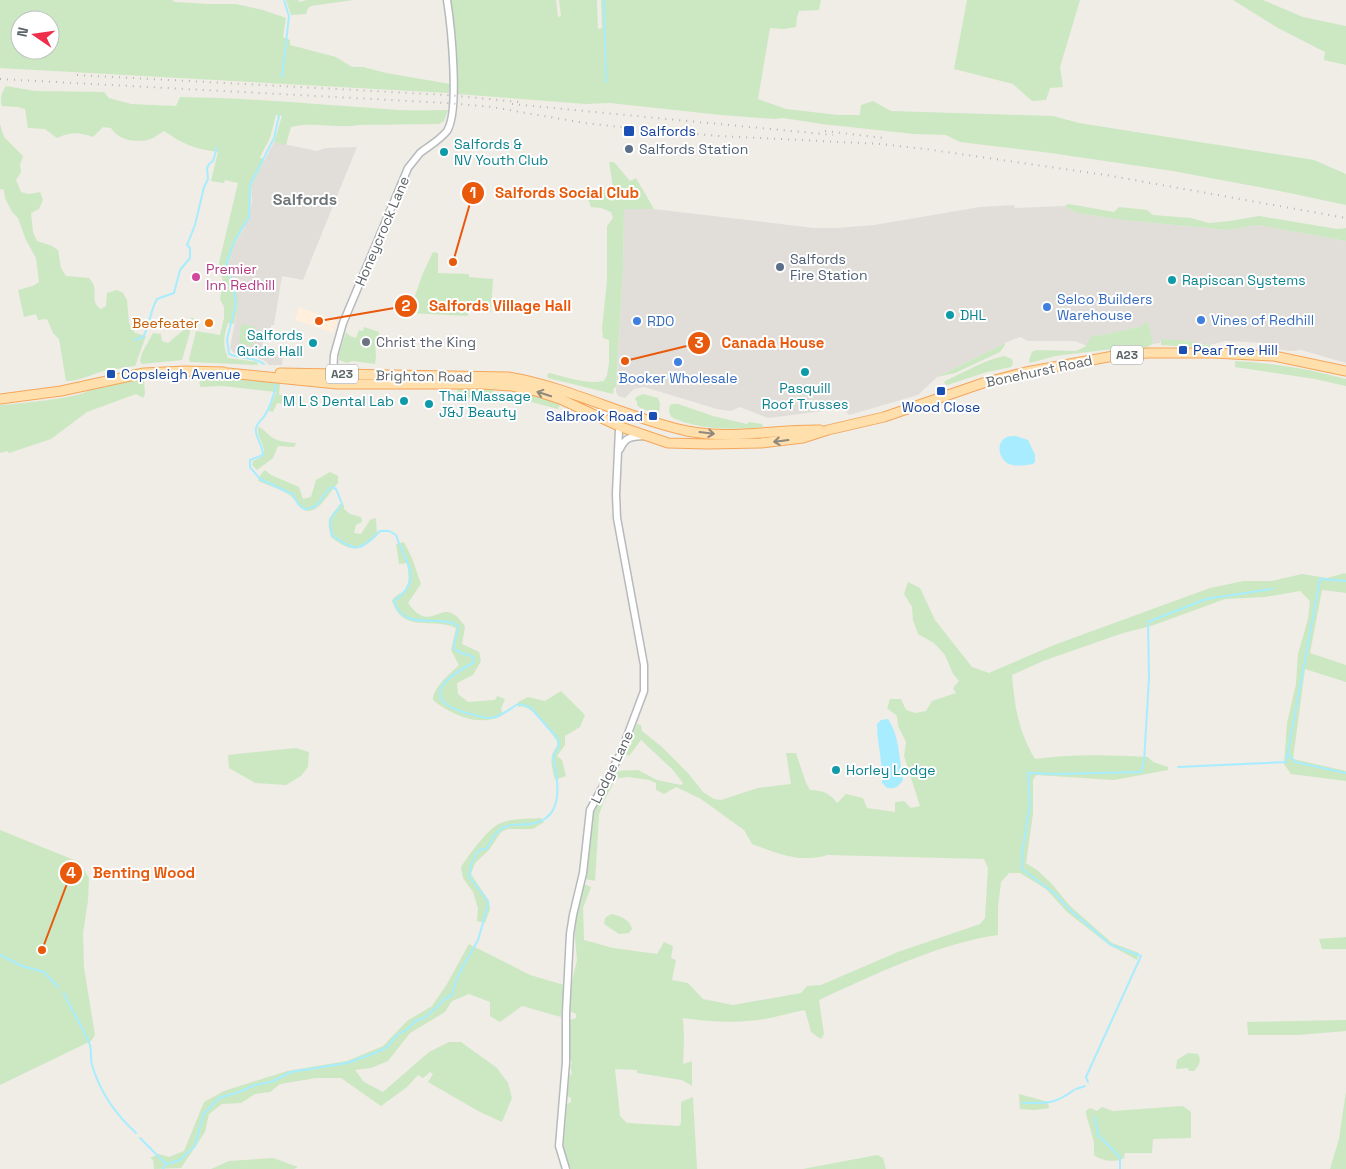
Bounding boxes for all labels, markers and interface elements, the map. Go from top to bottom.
north arrow [10,10,60,60]
text: N [13,25,32,39]
place label: Salfords [640,122,696,140]
marker: Salfords [622,124,636,138]
place label: Salfords & NV Youth Club [454,135,548,169]
place label: Salfords Station [639,140,748,158]
marker: Salfords Station [623,143,635,155]
marker: Salfords & NV Youth Club [438,146,450,158]
street label: Honeycrock Lane [351,173,413,289]
callout: Salfords Social Club [460,178,649,208]
text: 1 [470,183,476,202]
text: Salfords Social Club [495,183,639,202]
district label: Salfords [273,189,337,210]
place label: Salfords Fire Station [790,250,868,284]
place label: Premier Inn Redhill [206,260,275,294]
marker: Salfords Fire Station [774,261,786,273]
marker: Premier Inn Redhill [190,271,202,283]
place label: Rapiscan Systems [1182,271,1306,289]
marker: Rapiscan Systems [1166,274,1178,286]
place label: Selco Builders Warehouse [1057,290,1152,324]
callout: Salfords Village Hall [393,291,581,321]
text: 2 [402,296,411,315]
text: Salfords Village Hall [429,296,571,315]
marker: Selco Builders Warehouse [1041,301,1053,313]
place label: DHL [960,306,986,324]
marker: DHL [944,309,956,321]
place label: Vines of Redhill [1211,311,1314,329]
place label: RDO [647,312,674,330]
place label: Beefeater [132,314,199,332]
marker: Vines of Redhill [1195,314,1207,326]
marker: RDO [631,315,643,327]
marker: Beefeater [203,317,215,329]
place label: Salfords Guide Hall [237,326,303,360]
callout: Canada House [686,328,834,358]
place label: Christ the King [376,333,476,351]
text: 3 [694,333,704,352]
text: Canada House [722,333,825,352]
marker: Christ the King [360,336,372,348]
marker: Salfords Guide Hall [307,337,319,349]
place label: Pear Tree Hill [1193,341,1278,359]
marker: Pear Tree Hill [1177,344,1189,356]
road number: A23 [1111,346,1143,364]
street label: Bonehurst Road [984,351,1094,391]
marker: Booker Wholesale [672,356,684,368]
road number: A23 [326,364,358,384]
place label: Copsleigh Avenue [121,365,241,383]
street label: Brighton Road [375,366,473,386]
marker: Pasquill Roof Trusses [799,366,811,378]
marker: Copsleigh Avenue [105,368,117,380]
place label: Booker Wholesale [618,369,738,387]
place label: Pasquill Roof Trusses [762,379,848,413]
marker: Wood Close [935,385,947,397]
place label: Thai Massage J&J Beauty [439,387,531,421]
one-way arrow [536,388,552,398]
place label: M L S Dental Lab [283,392,394,410]
marker: M L S Dental Lab [398,395,410,407]
marker: Thai Massage J&J Beauty [423,398,435,410]
place label: Wood Close [902,398,980,416]
place label: Salbrook Road [546,407,643,425]
marker: Salbrook Road [647,410,659,422]
one-way arrow [699,428,715,438]
one-way arrow [773,436,789,446]
street label: Lodge Lane [587,728,637,806]
place label: Horley Lodge [846,761,936,779]
marker: Horley Lodge [830,764,842,776]
callout: Benting Wood [58,858,205,888]
text: 4 [66,863,76,882]
text: Benting Wood [93,863,195,882]

